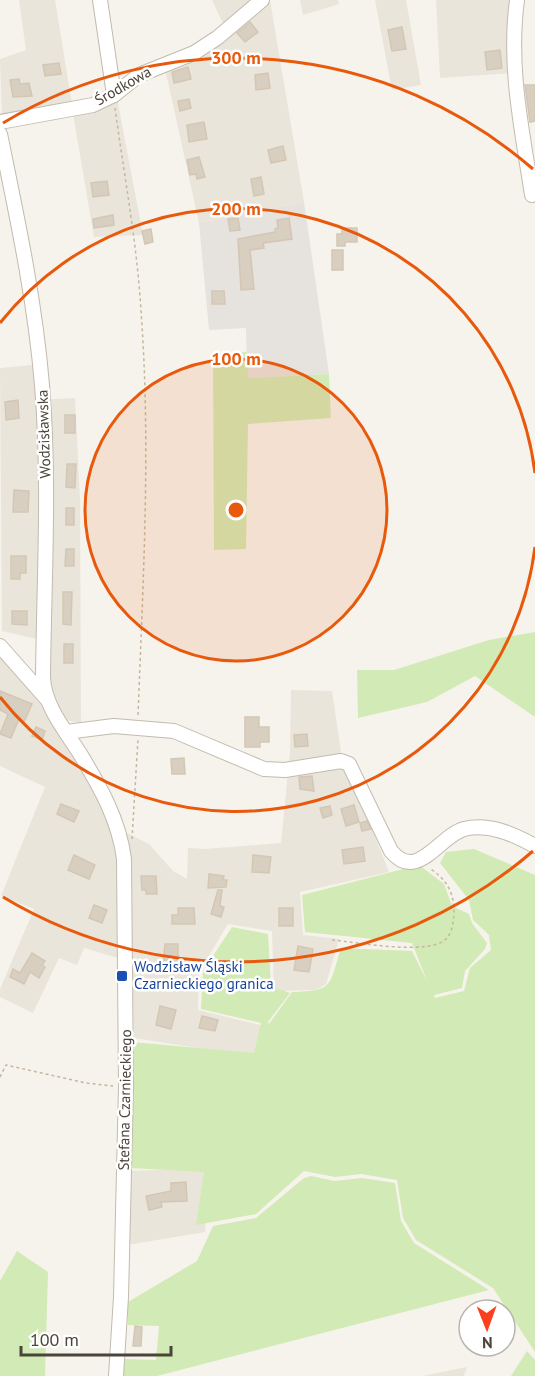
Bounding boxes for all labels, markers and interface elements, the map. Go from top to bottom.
text: 300 m [211,46,261,69]
street label: Środkowa [91,62,155,109]
text: 200 m [211,197,261,220]
text: 100 m [211,347,261,370]
street label: Wodzisławska [32,389,55,479]
centre of rings [226,500,246,520]
place label: Wodzisław Śląski Czarnieckiego granica [134,957,274,993]
marker: Wodzisław Śląski Czarnieckiego granica [115,969,129,983]
street label: Stefana Czarnieckiego [114,1029,135,1171]
north arrow [457,1298,517,1358]
scale bar [21,1319,171,1357]
text: 100 m [30,1328,79,1351]
text: N [482,1333,493,1353]

